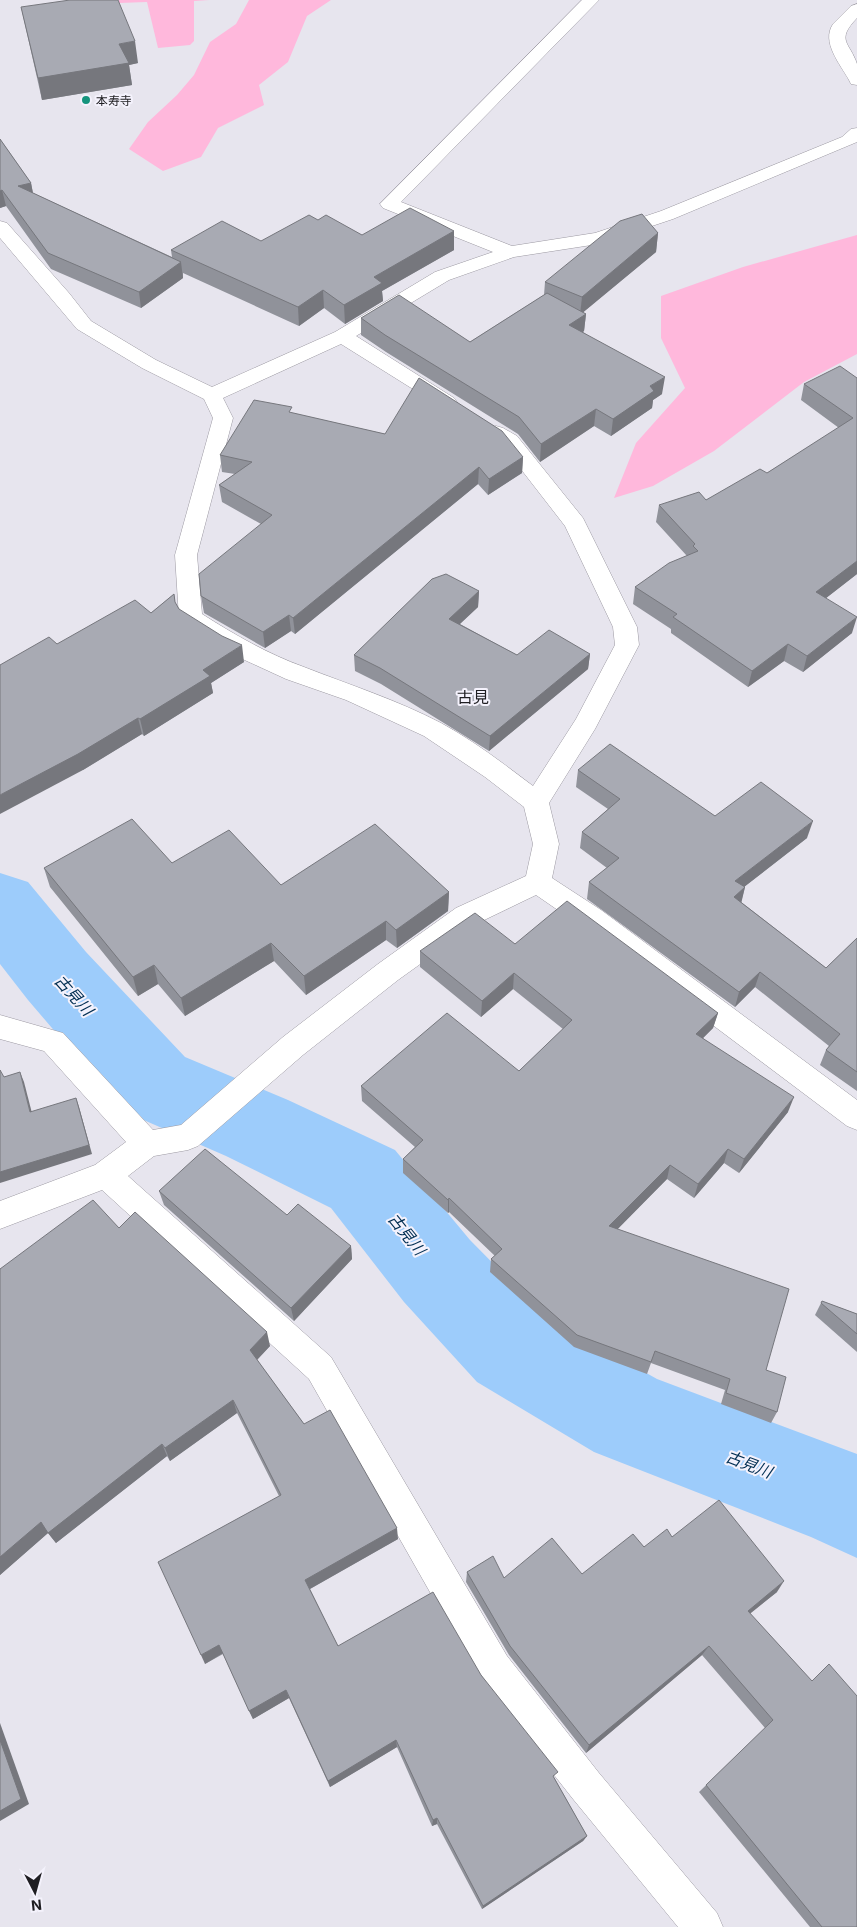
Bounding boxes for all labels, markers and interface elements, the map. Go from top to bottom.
place label: 本寿寺 [96,93,132,108]
marker: 本寿寺 [80,94,92,106]
district label: 古見 [457,687,489,707]
water label: 古見川 [51,970,99,1021]
water label: 古見川 [384,1209,431,1260]
water label: 古見川 [723,1446,777,1483]
north arrow [10,1867,60,1917]
text: N [30,1896,43,1914]

